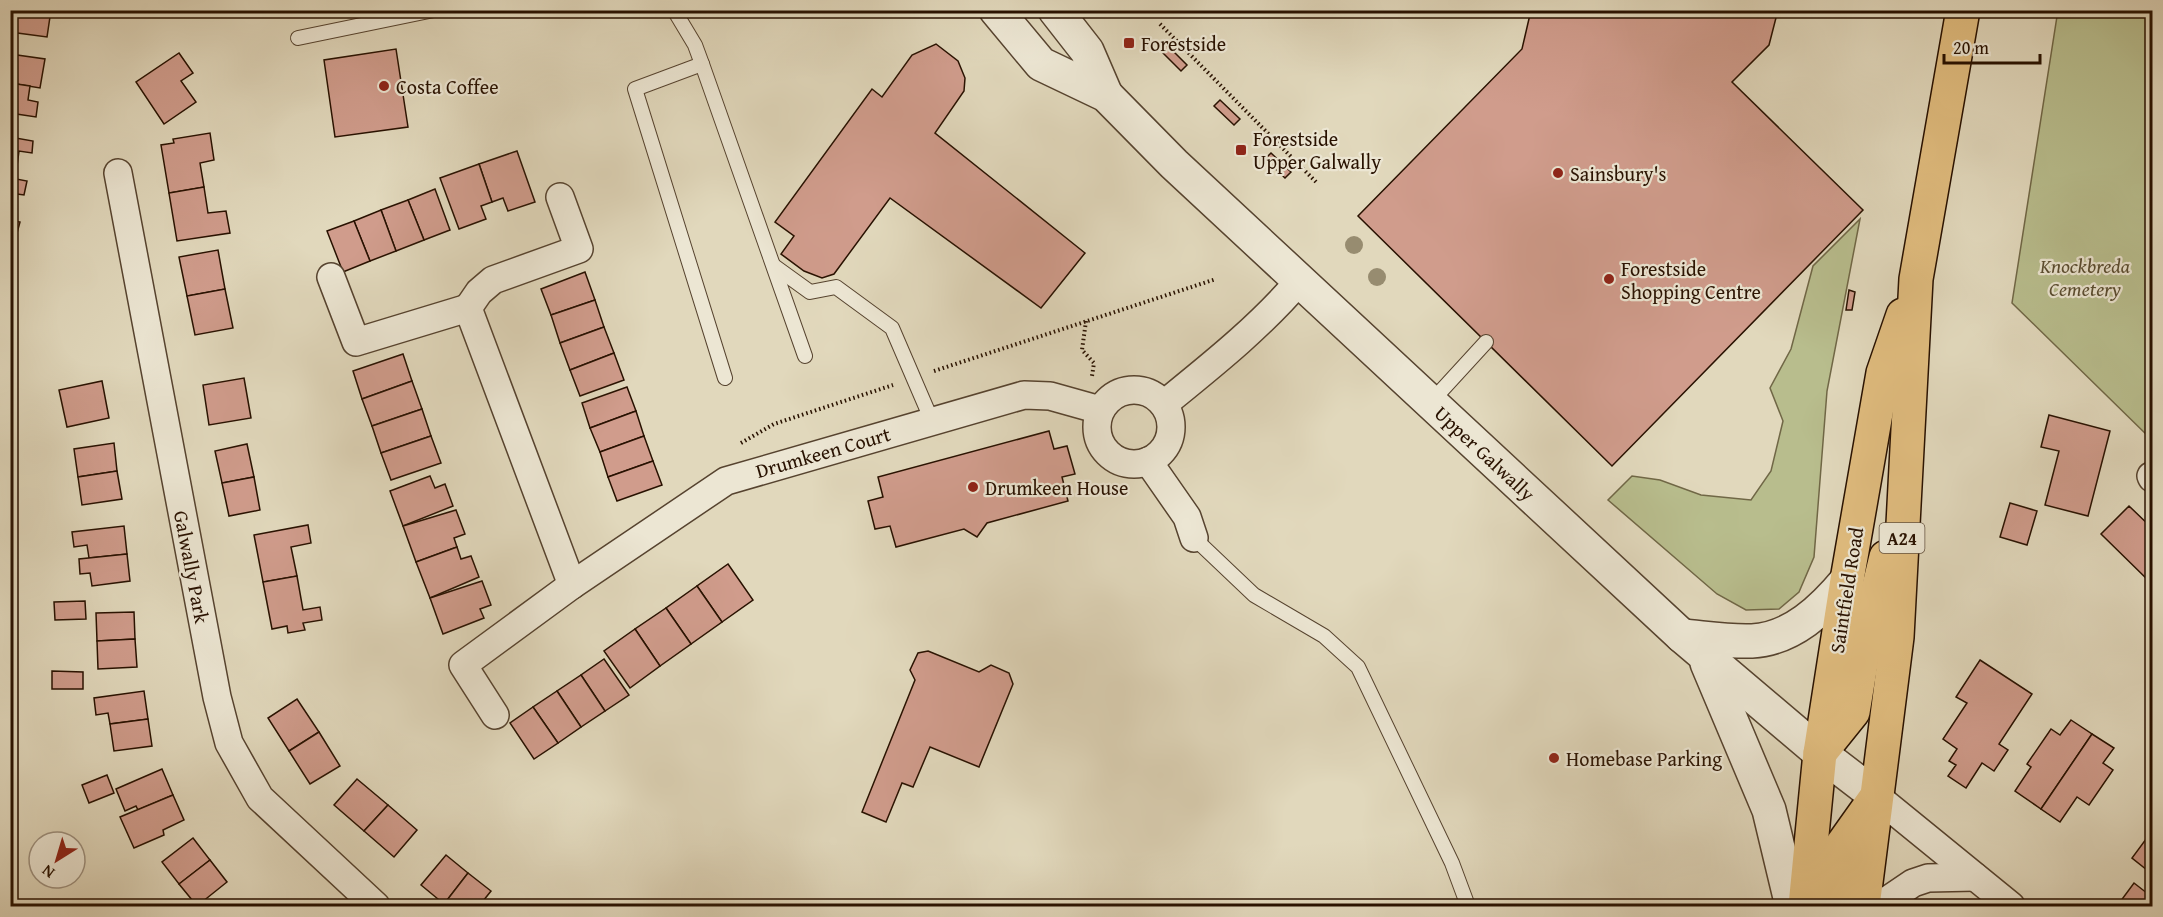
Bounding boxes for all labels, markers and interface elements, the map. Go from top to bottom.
scale bar [1944,27,2040,65]
place label: Forestside [1141,29,1226,58]
text: 20 m [1953,34,1989,61]
marker: Forestside [1122,36,1136,50]
place label: Costa Coffee [396,72,499,101]
marker: Costa Coffee [377,79,391,93]
place label: Forestside Upper Galwally [1253,124,1381,176]
marker: Forestside Upper Galwally [1234,143,1248,157]
place label: Sainsbury's [1570,159,1667,188]
marker: Sainsbury's [1551,166,1565,180]
park label: Knockbreda Cemetery [2039,251,2131,303]
place label: Forestside Shopping Centre [1621,254,1761,306]
marker: Forestside Shopping Centre [1602,272,1616,286]
street label: Upper Galwally [1428,399,1542,507]
street label: Drumkeen Court [752,419,894,485]
place label: Drumkeen House [985,473,1128,502]
marker: Drumkeen House [966,480,980,494]
street label: Galwally Park [167,508,217,627]
road number: A24 [1880,523,1924,553]
street label: Saintfield Road [1822,525,1870,655]
place label: Homebase Parking [1566,744,1722,773]
marker: Homebase Parking [1547,751,1561,765]
north arrow [27,830,87,890]
text: N [36,859,59,885]

